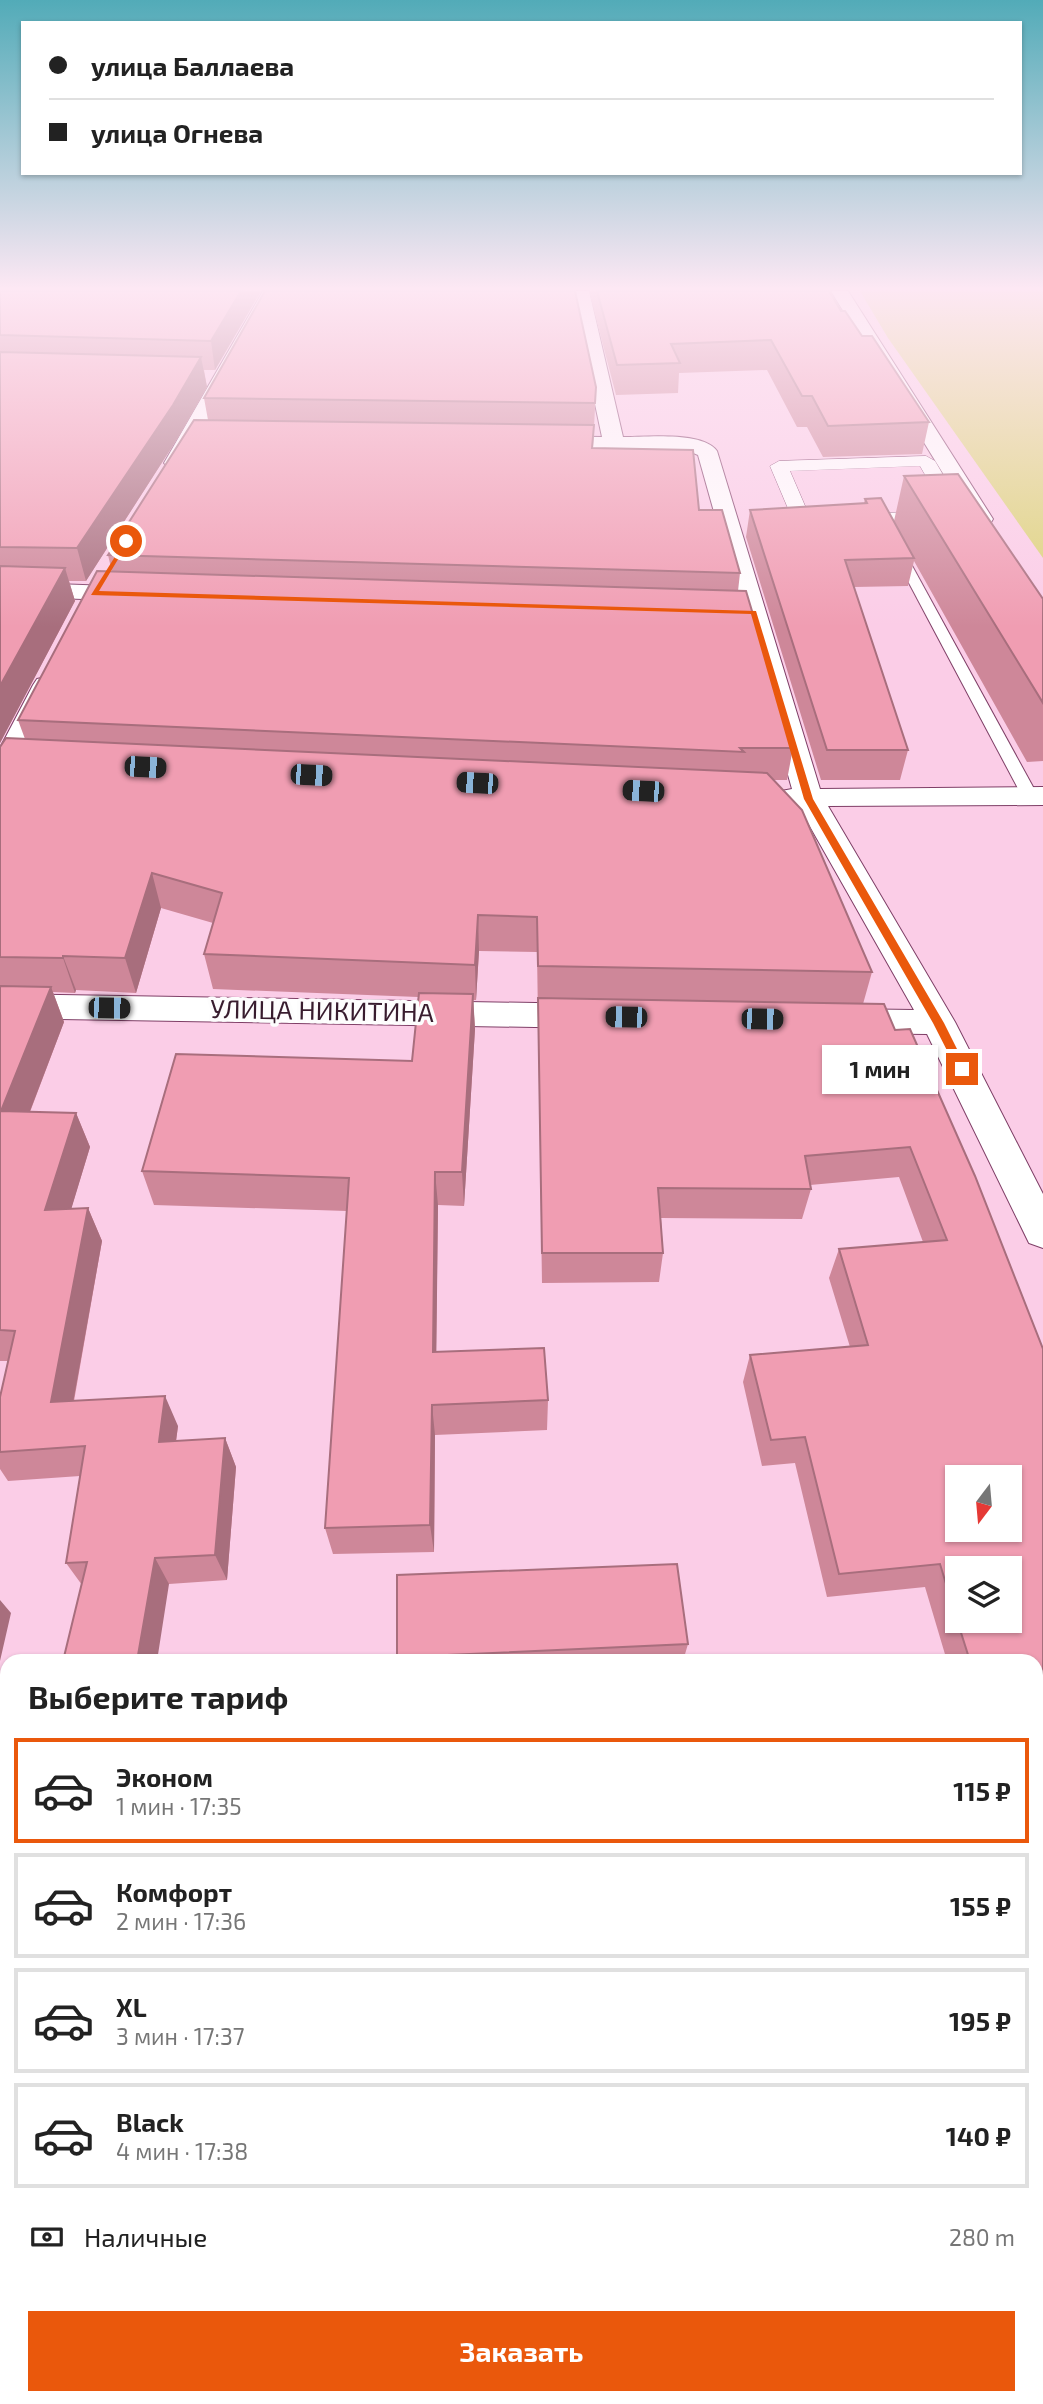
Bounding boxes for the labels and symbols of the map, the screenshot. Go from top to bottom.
route start [110,525,142,557]
car [124,755,167,779]
car [290,763,333,787]
car [456,771,499,795]
car [622,779,665,803]
street label: УЛИЦА НИКИТИНА [210,992,434,1027]
car [88,997,131,1019]
car [605,1006,648,1028]
car [741,1008,784,1030]
callout: 1 мин [822,1044,937,1094]
route end [946,1053,978,1085]
north arrow [945,1465,1022,1542]

